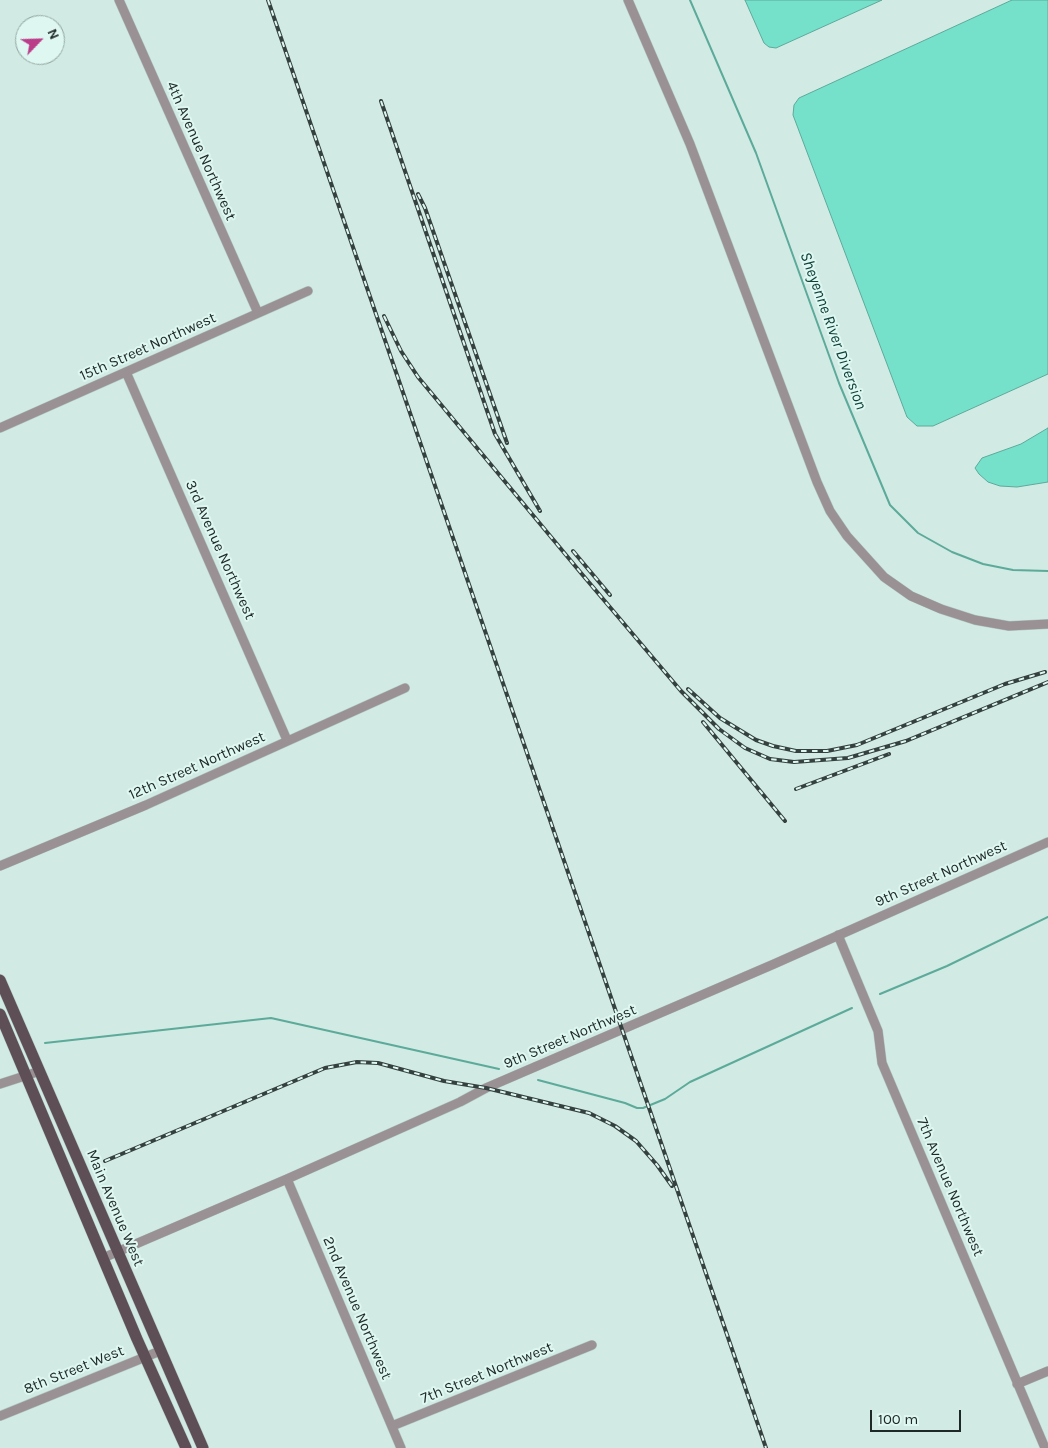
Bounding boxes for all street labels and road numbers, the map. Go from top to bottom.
street label: 4th Avenue Northwest [162,79,240,223]
street label: 15th Street Northwest [77,309,219,385]
street label: 3rd Avenue Northwest [181,478,259,622]
street label: 12th Street Northwest [126,728,268,804]
street label: 9th Street Northwest [872,837,1010,911]
street label: 9th Street Northwest [501,1001,639,1073]
street label: 7th Avenue Northwest [913,1115,987,1259]
street label: Main Avenue West [82,1147,148,1269]
street label: 2nd Avenue Northwest [319,1234,395,1382]
street label: 7th Street Northwest [418,1338,556,1408]
street label: 8th Street West [21,1342,127,1398]

